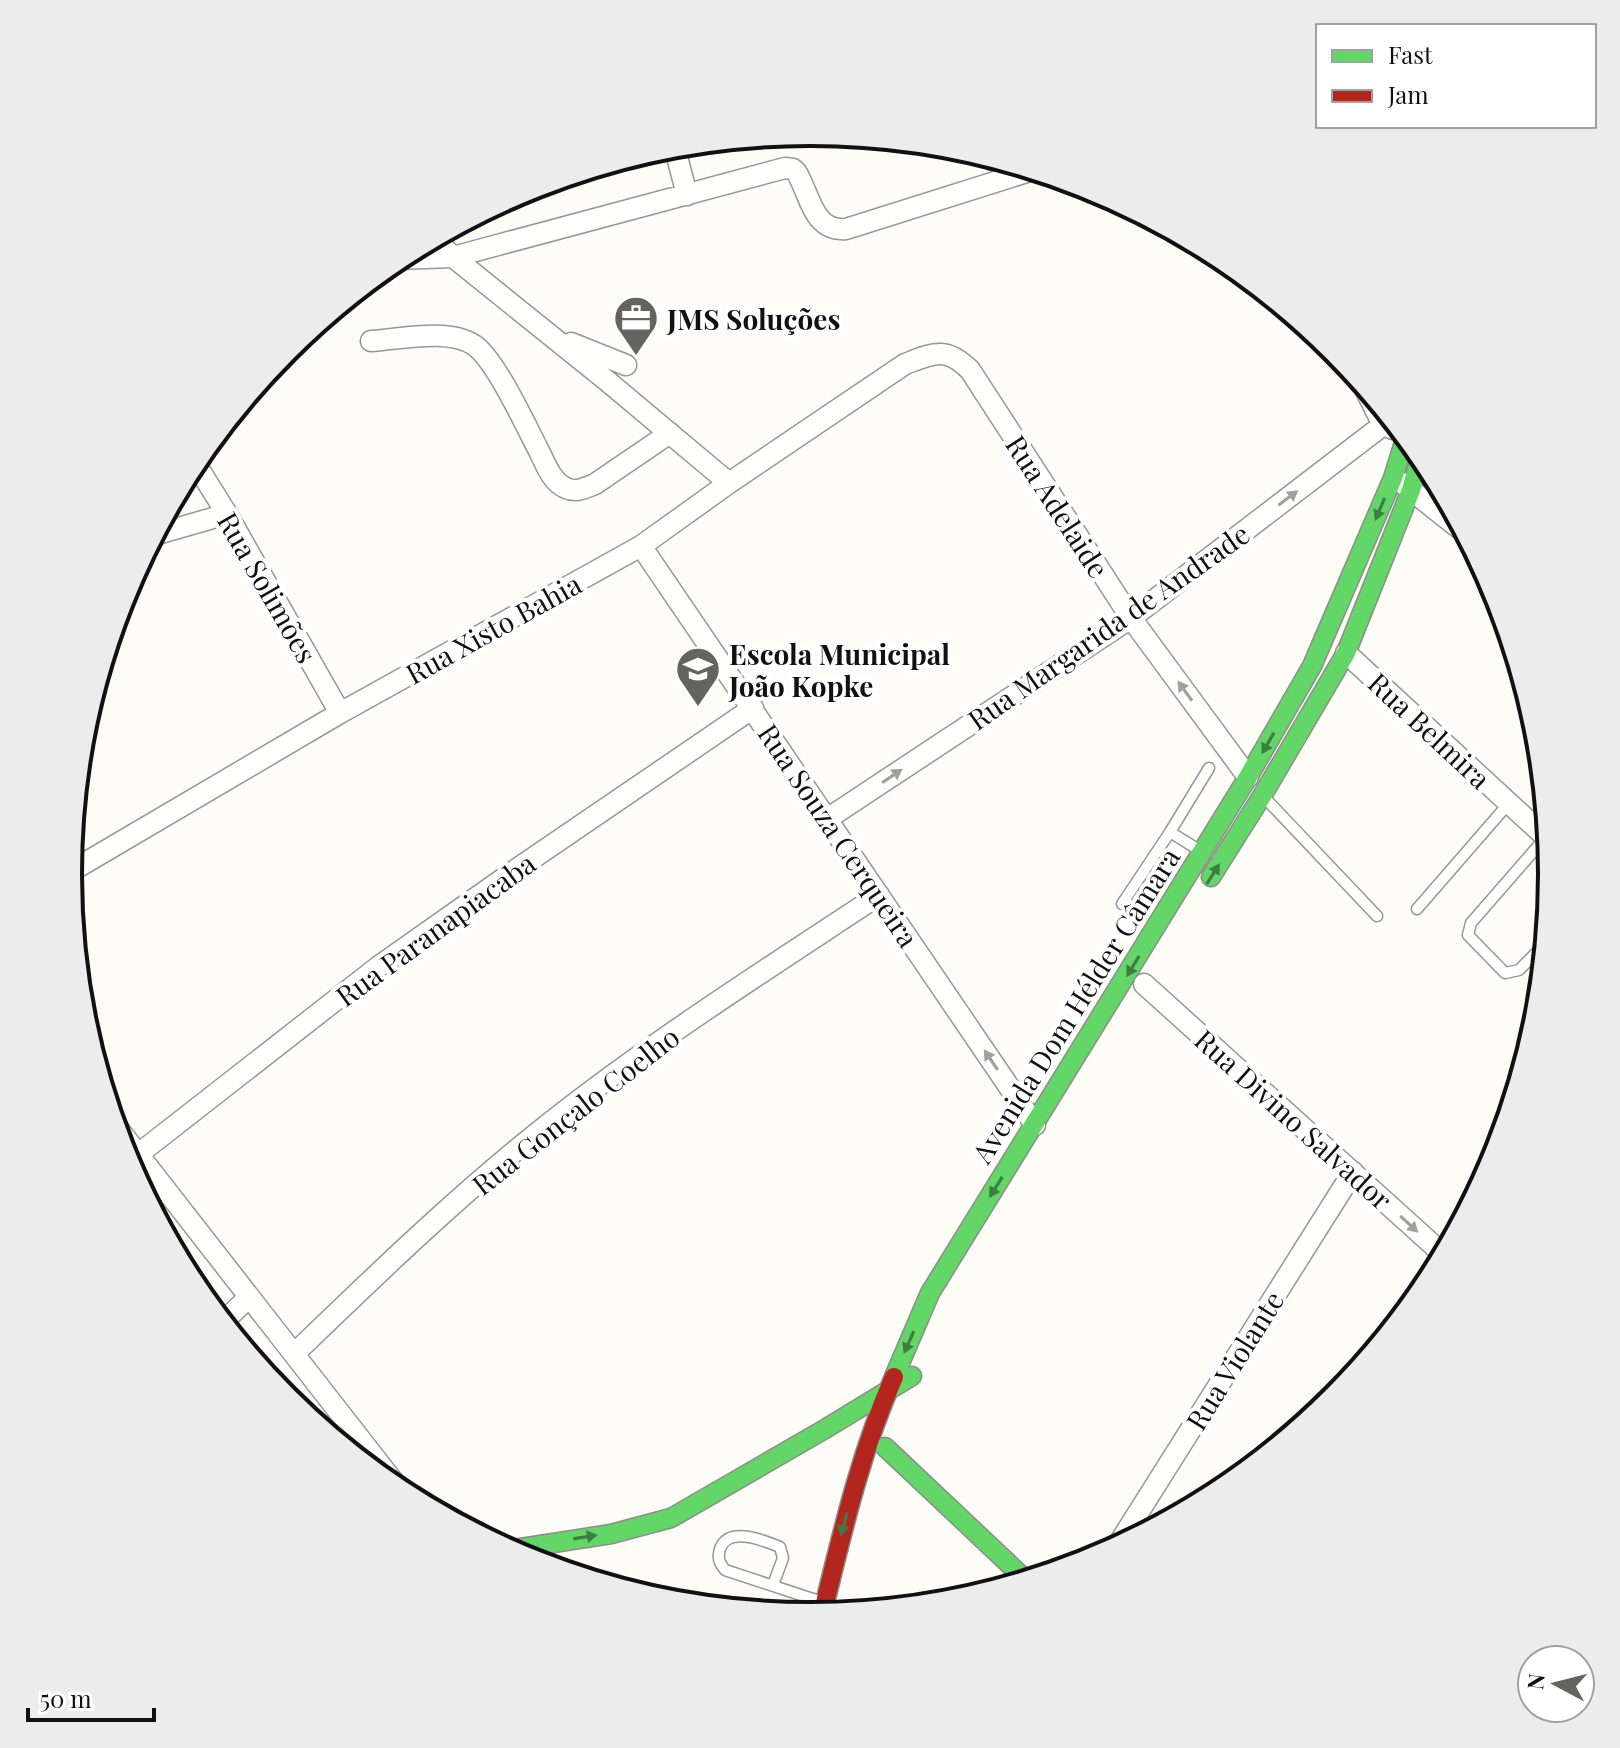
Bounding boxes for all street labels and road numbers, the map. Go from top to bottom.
street label: Rua Adelaide [998,428,1118,584]
street label: Rua Solimões [210,505,326,669]
street label: Rua Margarida de Andrade [960,515,1256,737]
street label: Rua Xisto Bahia [399,564,587,692]
street label: Rua Belmira [1361,664,1499,796]
street label: Rua Souza Cerqueira [750,716,928,954]
street label: Avenida Dom Hélder Câmara [962,840,1187,1170]
street label: Rua Paranapiacaba [328,844,542,1014]
street label: Rua Gonçalo Coelho [464,1018,686,1202]
street label: Rua Divino Salvador [1188,1021,1401,1218]
street label: Rua Violante [1177,1284,1291,1436]

